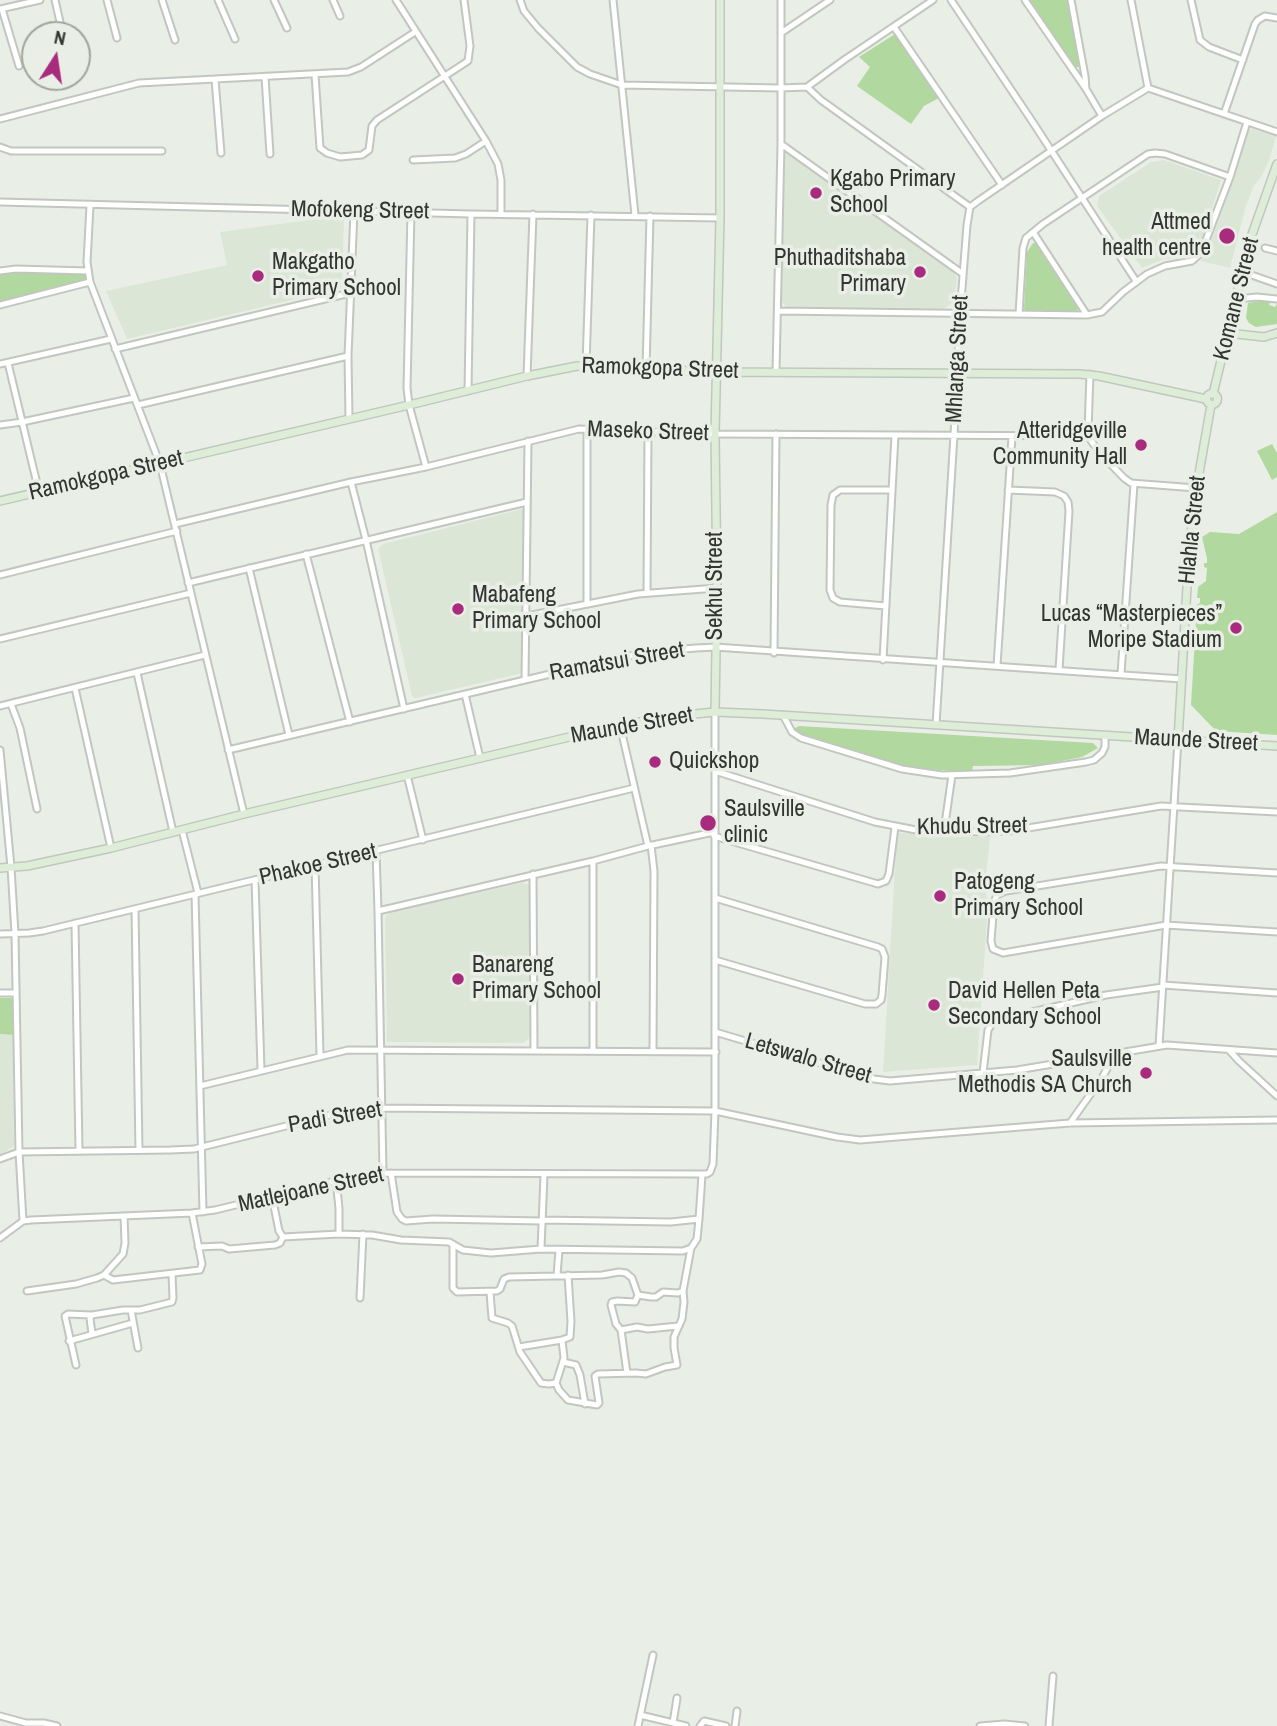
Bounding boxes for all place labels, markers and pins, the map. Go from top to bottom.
place label: Kgabo Primary School [830,166,955,220]
marker: Kgabo Primary School [808,185,824,201]
place label: Attmed health centre [1102,209,1211,263]
marker: Attmed health centre [1217,226,1237,246]
place label: Phuthaditshaba Primary [774,245,906,299]
place label: Makgatho Primary School [272,249,401,303]
marker: Phuthaditshaba Primary [912,264,928,280]
marker: Makgatho Primary School [250,268,266,284]
place label: Atteridgeville Community Hall [993,418,1127,472]
marker: Atteridgeville Community Hall [1133,437,1149,453]
place label: Mabafeng Primary School [472,582,601,636]
marker: Mabafeng Primary School [450,601,466,617]
place label: Lucas “Masterpieces” Moripe Stadium [1041,601,1222,655]
marker: Lucas “Masterpieces” Moripe Stadium [1228,620,1244,636]
place label: Quickshop [669,748,759,776]
marker: Quickshop [647,754,663,770]
place label: Saulsville clinic [724,796,805,850]
marker: Saulsville clinic [698,813,718,833]
place label: Patogeng Primary School [954,869,1083,923]
marker: Patogeng Primary School [932,888,948,904]
place label: Banareng Primary School [472,952,601,1006]
marker: Banareng Primary School [450,971,466,987]
place label: David Hellen Peta Secondary School [948,978,1101,1032]
marker: David Hellen Peta Secondary School [926,997,942,1013]
place label: Saulsville Methodis SA Church [958,1046,1132,1100]
marker: Saulsville Methodis SA Church [1138,1065,1154,1081]

